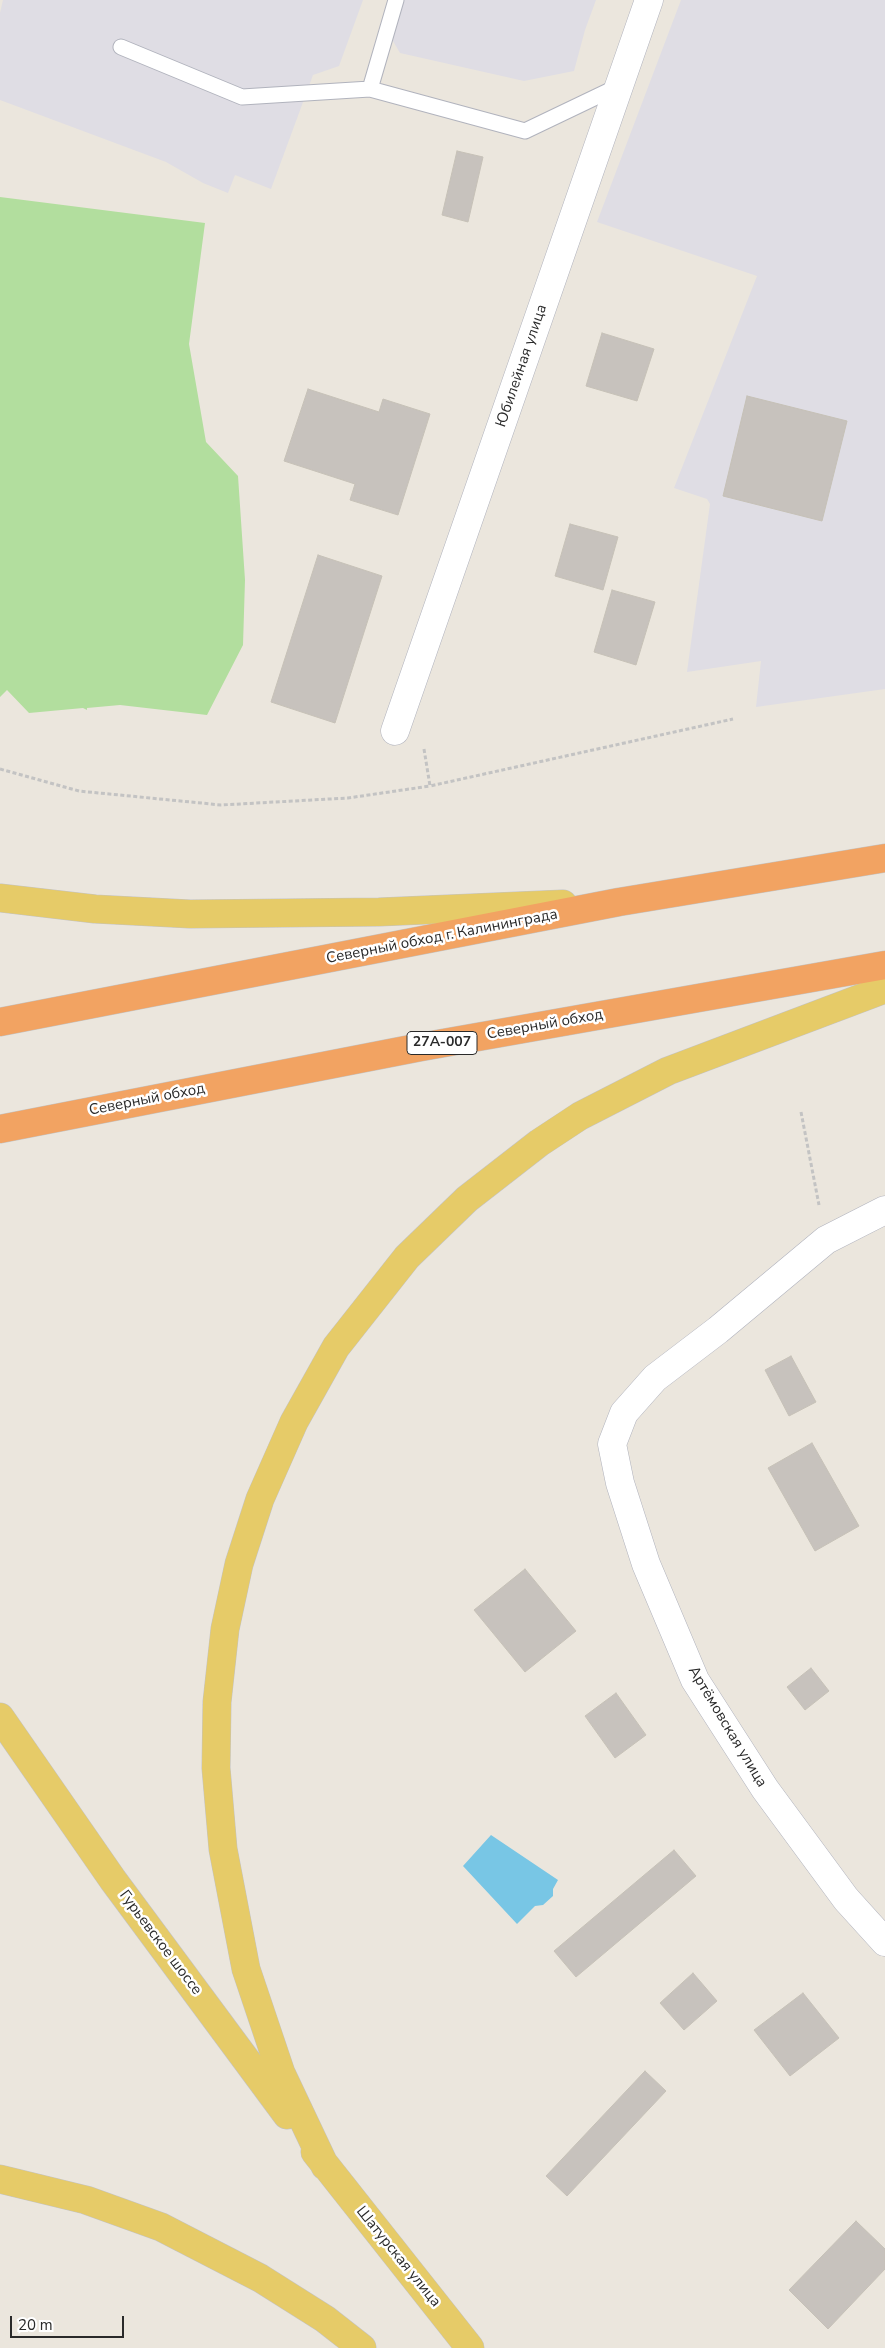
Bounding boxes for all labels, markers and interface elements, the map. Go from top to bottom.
street label: Юбилейная улица [493,302,551,430]
street label: Северный обход г. Калининграда [325,906,559,968]
street label: Северный обход [485,1006,605,1044]
road number: 27А-007 [407,1032,477,1054]
street label: Северный обход [87,1080,207,1120]
street label: Артёмовская улица [684,1663,770,1791]
street label: Гурьевское шоссе [115,1887,205,1999]
street label: Шатурская улица [352,2203,444,2311]
scale bar [12,2306,126,2338]
text: 20 m [18,2315,53,2335]

